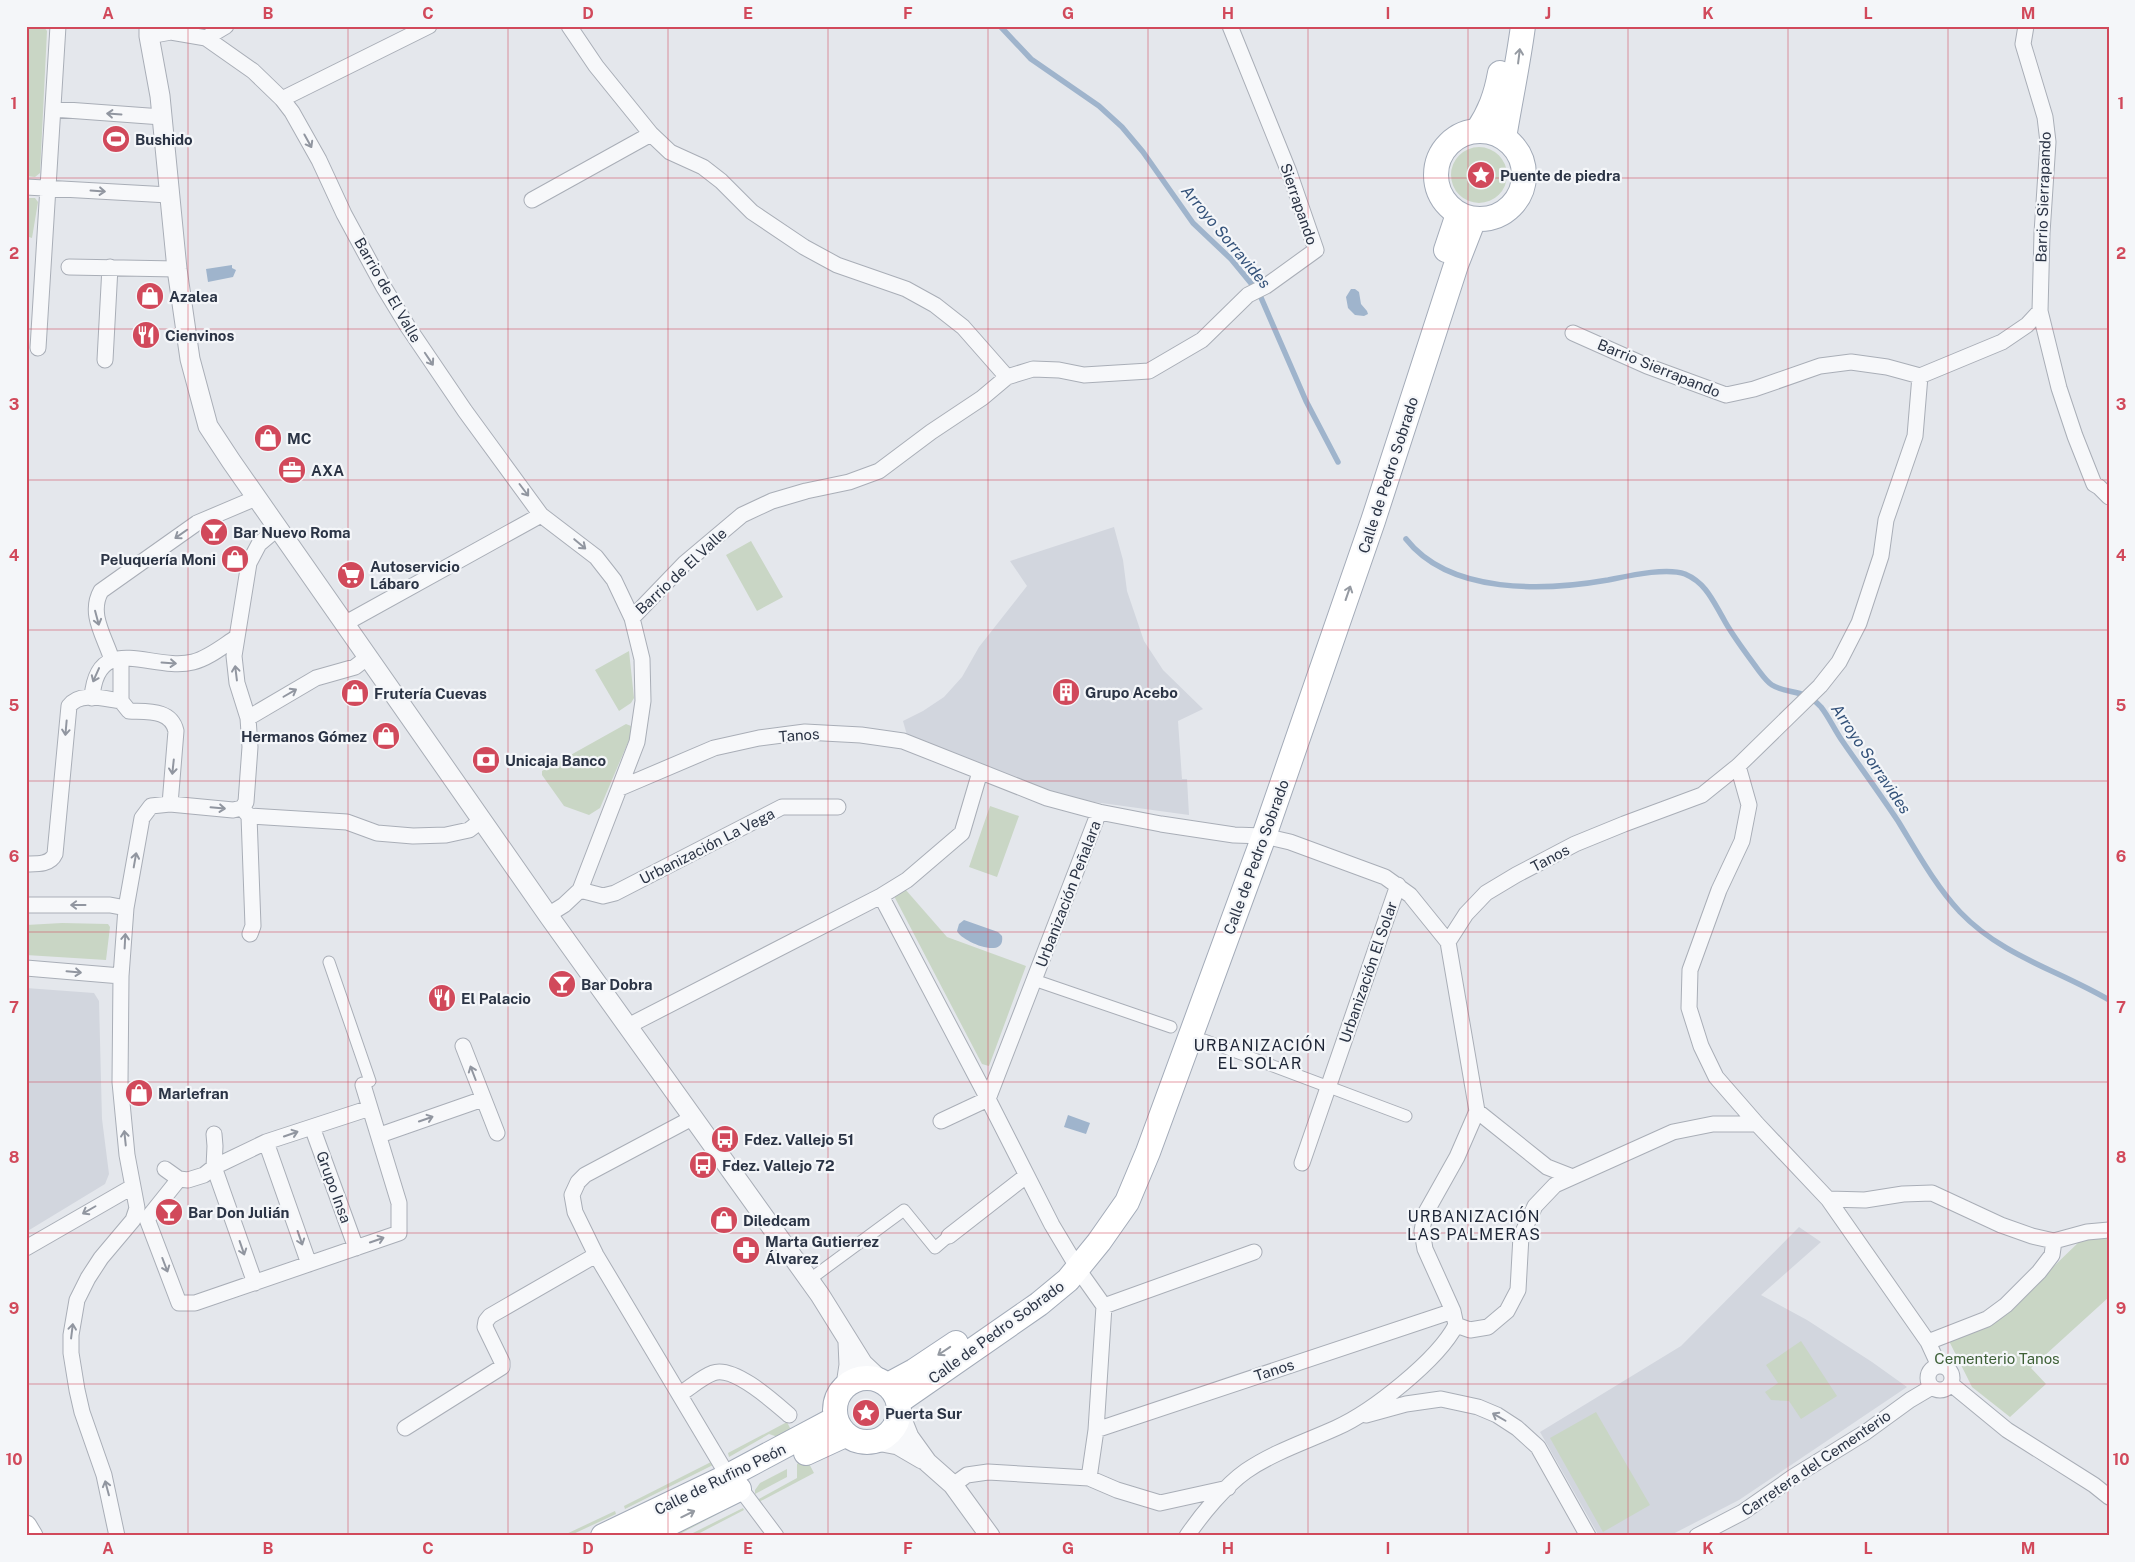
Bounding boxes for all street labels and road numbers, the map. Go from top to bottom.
street label: Barrio Sierrapando [2032,131,2054,263]
street label: Sierrapando [1277,161,1321,247]
street label: Barrio de El Valle [351,235,425,345]
street label: Barrio Sierrapando [1595,336,1723,400]
street label: Calle de Pedro Sobrado [1355,395,1421,555]
street label: Barrio de El Valle [632,524,730,618]
street label: Tanos [778,725,820,745]
street label: Calle de Pedro Sobrado [1220,777,1292,937]
street label: Urbanización La Vega [637,805,777,887]
street label: Urbanización Peñalara [1032,818,1104,970]
street label: Tanos [1528,841,1572,875]
street label: Urbanización El Solar [1336,899,1400,1045]
street label: Grupo Insa [313,1149,355,1225]
street label: Calle de Pedro Sobrado [925,1277,1067,1387]
street label: Tanos [1252,1356,1296,1384]
street label: Carretera del Cementerio [1738,1407,1894,1519]
street label: Calle de Rufino Peón [652,1440,788,1518]

